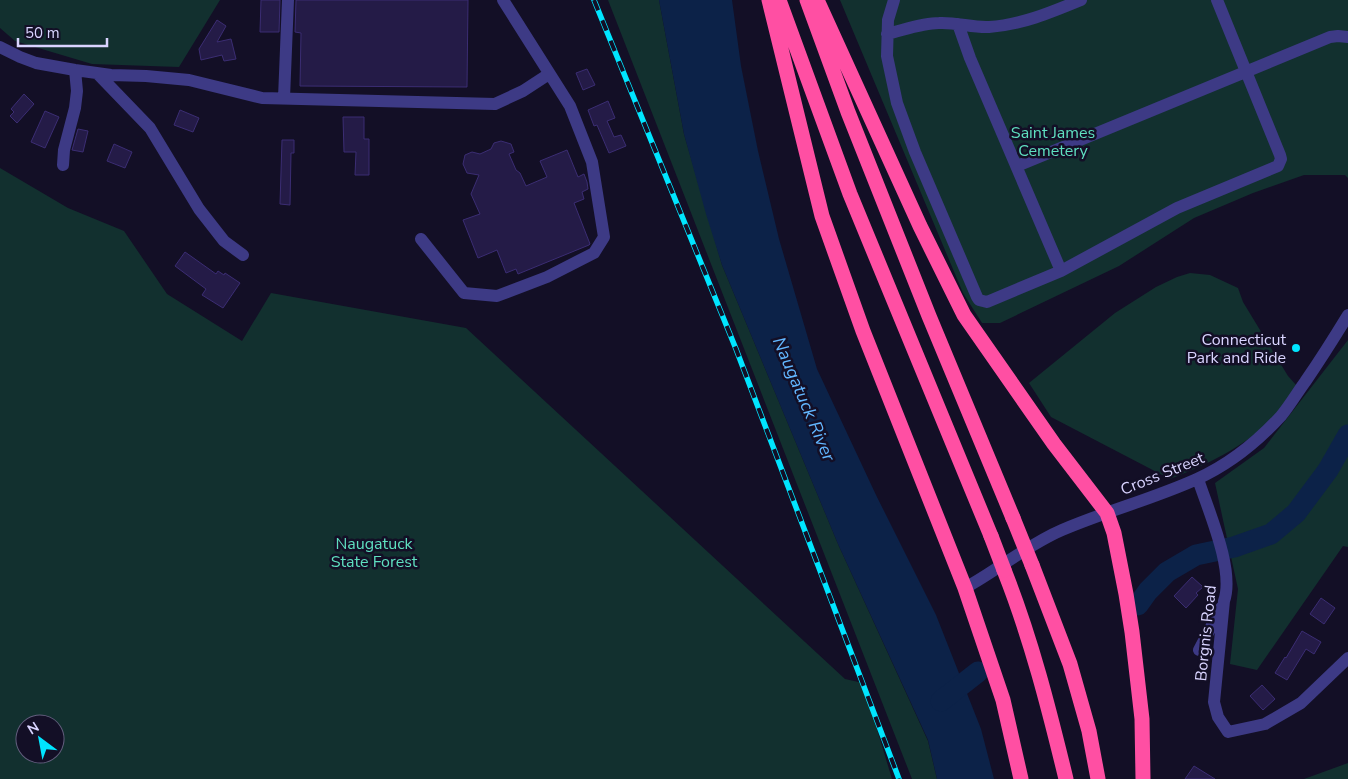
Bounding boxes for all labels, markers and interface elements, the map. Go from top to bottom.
scale bar [18,15,106,47]
text: 50 m [25,23,60,43]
park label: Saint James Cemetery [1011,122,1095,162]
place label: Connecticut Park and Ride [1187,329,1286,369]
water label: Naugatuck River [767,333,841,465]
marker: Connecticut Park and Ride [1290,342,1302,354]
street label: Cross Street [1117,447,1208,501]
park label: Naugatuck State Forest [331,533,418,573]
street label: Borgnis Road [1190,584,1222,682]
north arrow [15,714,65,764]
text: N [24,718,43,739]

